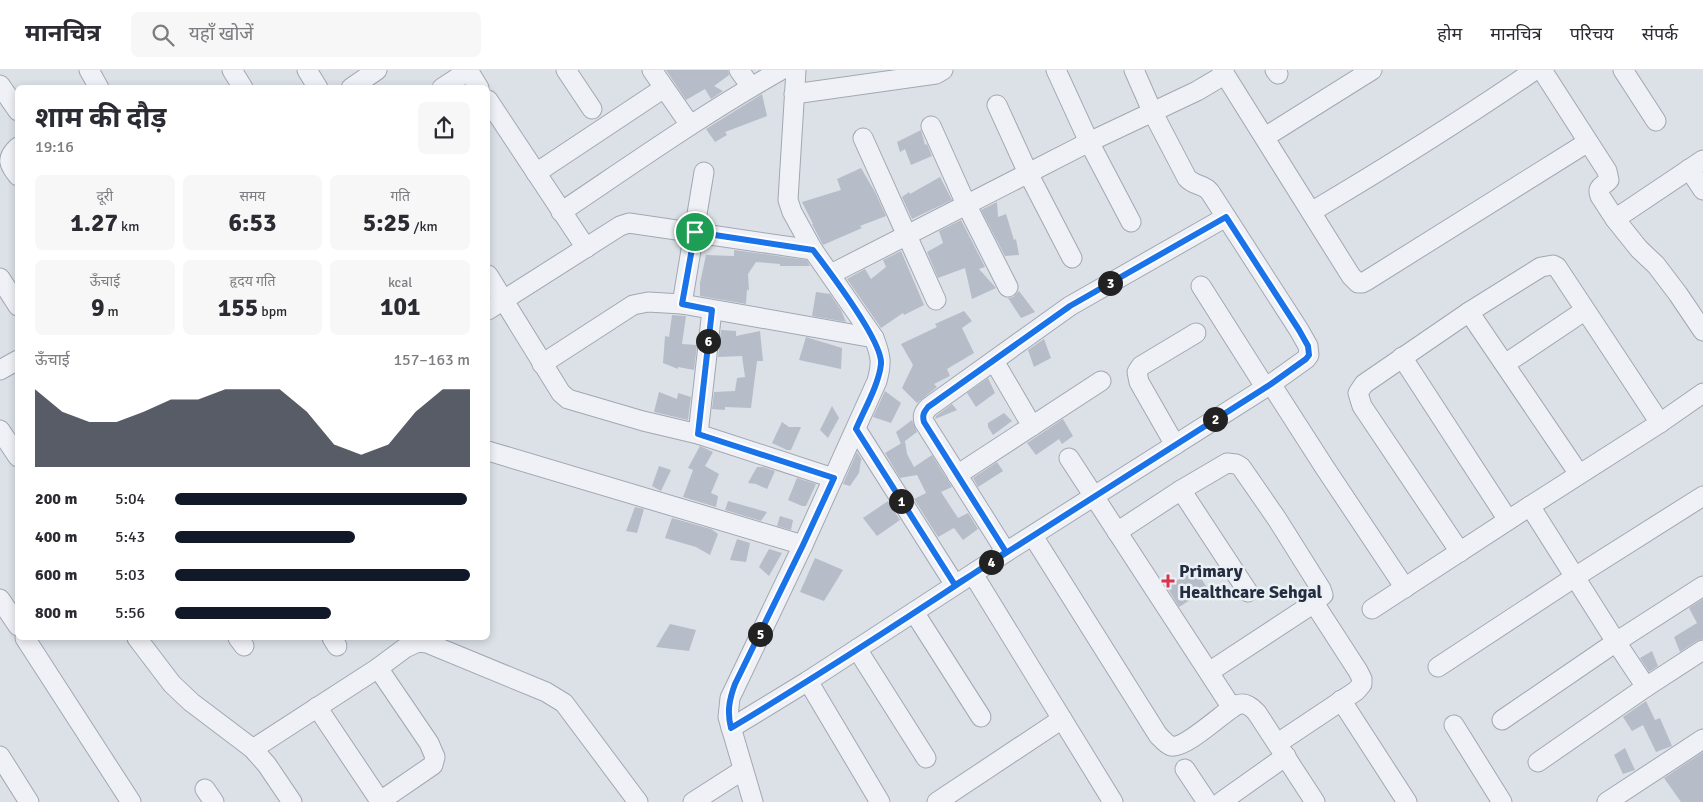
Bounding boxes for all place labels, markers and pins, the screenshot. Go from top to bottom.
pin [674,211,716,253]
pin: 3 [1098,270,1122,296]
pin: 6 [696,328,720,354]
pin: 2 [1202,406,1228,432]
pin: 1 [888,488,914,514]
pin: 4 [978,550,1004,574]
place label: Primary Healthcare Sehgal [1179,560,1323,603]
marker: Primary Healthcare Sehgal [1161,574,1175,588]
pin: 5 [748,622,772,646]

